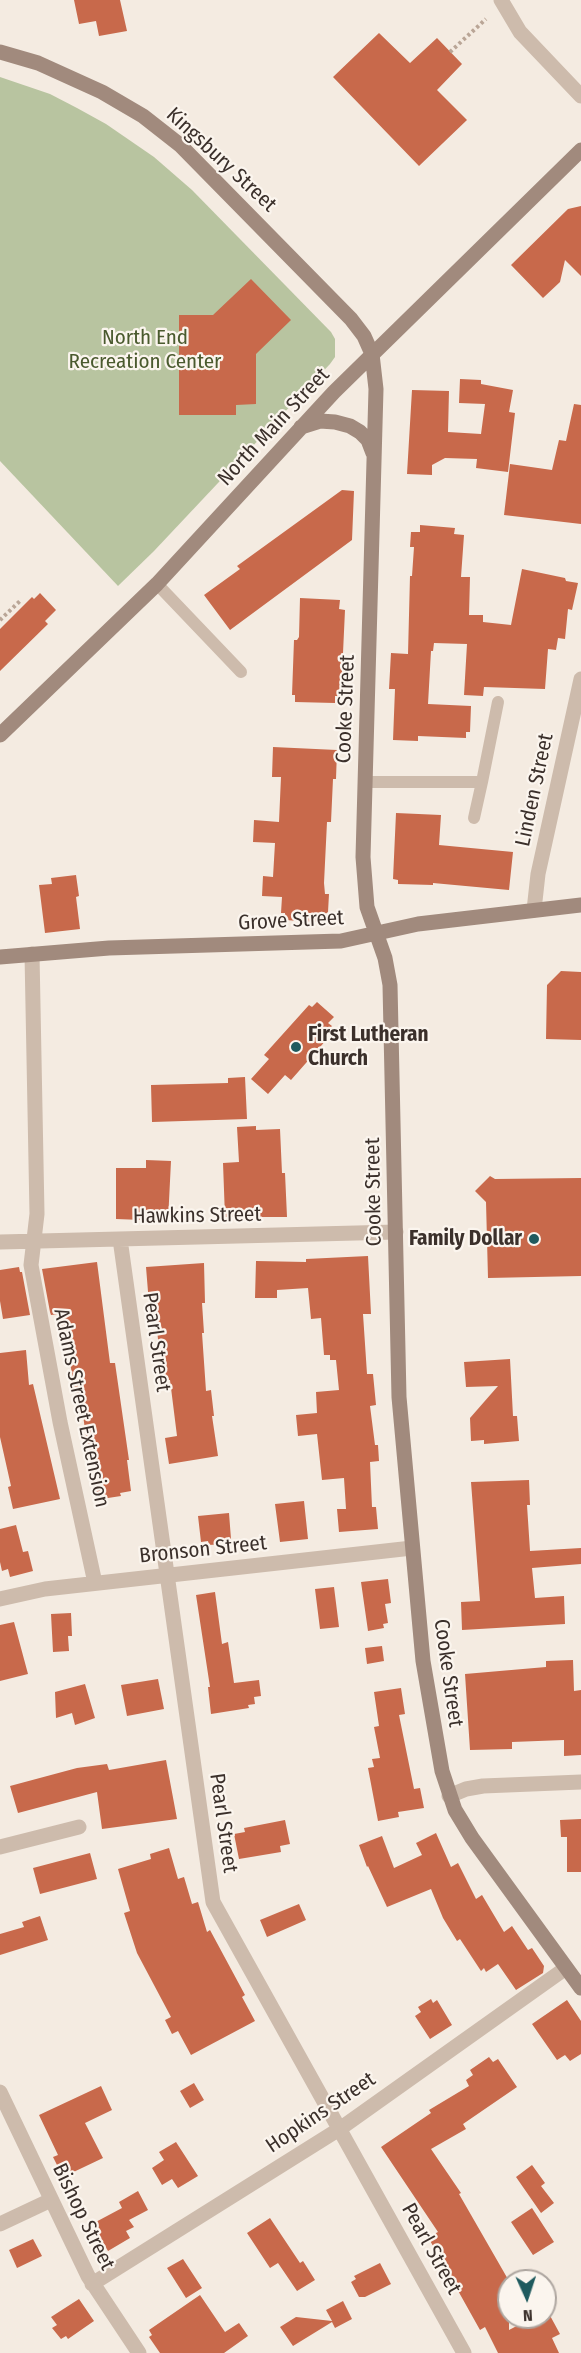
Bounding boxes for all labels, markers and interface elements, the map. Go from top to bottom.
street label: Kingsbury Street [161,103,281,217]
park label: North End Recreation Center [69,325,221,375]
street label: North Main Street [213,363,335,491]
street label: Cooke Street [332,654,360,764]
street label: Linden Street [511,731,559,849]
street label: Grove Street [237,906,345,936]
place label: First Lutheran Church [308,1022,429,1072]
marker: First Lutheran Church [289,1040,303,1054]
street label: Cooke Street [360,1137,388,1247]
street label: Hawkins Street [133,1202,261,1230]
place label: Family Dollar [409,1226,522,1252]
marker: Family Dollar [527,1232,541,1246]
street label: Pearl Street [137,1291,175,1393]
street label: Adams Street Extension [48,1306,114,1510]
street label: Bronson Street [138,1531,268,1569]
street label: Cooke Street [428,1617,468,1729]
street label: Pearl Street [204,1772,242,1874]
street label: Hopkins Street [261,2067,381,2159]
street label: Bishop Street [46,2160,120,2274]
street label: Pearl Street [396,2199,466,2299]
north arrow [497,2269,557,2329]
text: N [523,2306,533,2325]

